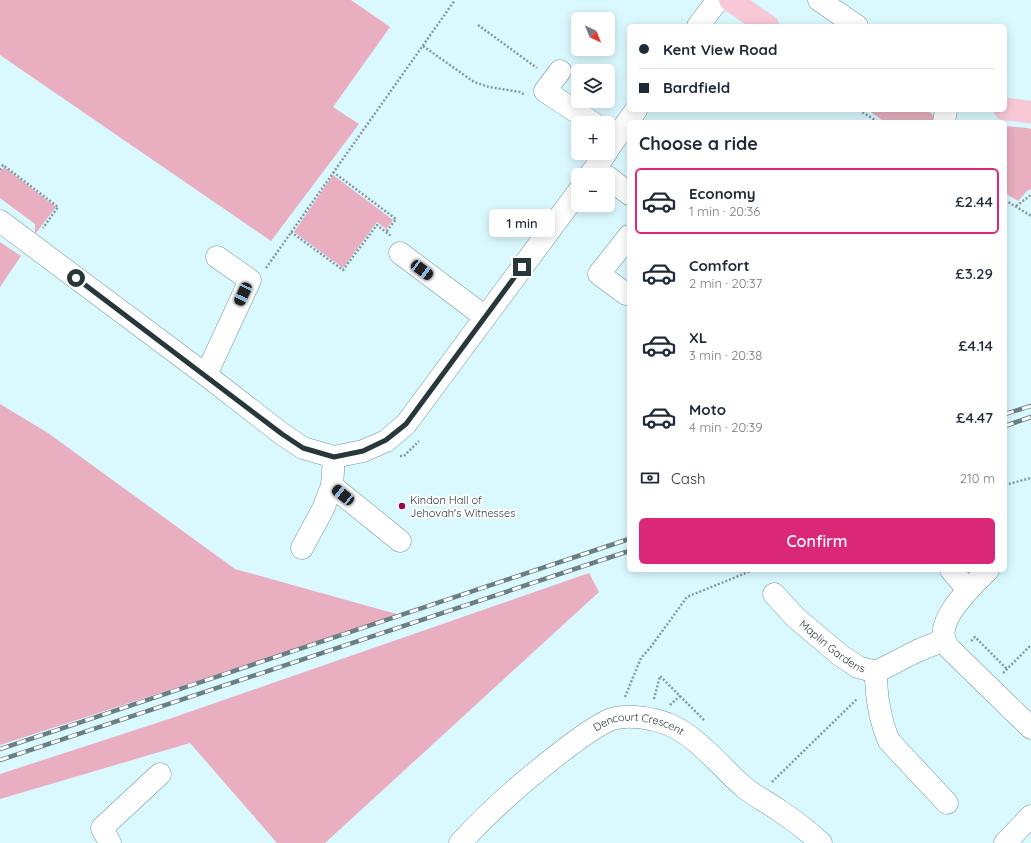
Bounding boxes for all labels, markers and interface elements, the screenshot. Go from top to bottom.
north arrow [571,12,615,56]
map controls [571,12,615,212]
text: Kent View Road [663,40,777,59]
button: layers [571,64,615,108]
text: Bardfield [663,78,730,97]
button: + [571,116,615,160]
text: Choose a ride [639,132,758,155]
button: − [571,168,615,212]
icon: car [641,183,677,219]
text: Economy [689,184,756,203]
text: £2.44 [955,192,993,211]
text: 1 min · 20:36 [689,203,760,219]
callout: 1 min [489,209,555,237]
text: 1 min [506,215,538,231]
icon: car [641,255,677,291]
text: Comfort [689,256,750,275]
car [409,258,435,282]
route end [513,258,531,276]
text: £3.29 [955,264,993,283]
route start [67,269,85,287]
text: 2 min · 20:37 [689,275,762,291]
car [232,281,254,307]
icon: car [641,327,677,363]
text: XL [689,328,707,347]
text: £4.14 [958,336,993,355]
text: 3 min · 20:38 [689,347,762,363]
icon: car [641,399,677,435]
text: Moto [689,400,726,419]
text: £4.47 [956,408,993,427]
text: 4 min · 20:39 [689,419,763,435]
icon: cash [639,467,661,489]
text: Cash [671,469,705,488]
text: 210 m [960,470,995,486]
car [330,483,356,507]
place label: Kindon Hall of Jehovah's Witnesses [410,493,515,520]
marker: Kindon Hall of Jehovah's Witnesses [397,501,407,511]
button: Confirm [639,518,995,564]
street label: Maplin Gardens [797,617,867,676]
text: Dencourt Crescent [590,710,687,738]
street label: Dencourt Crescent [591,726,687,742]

